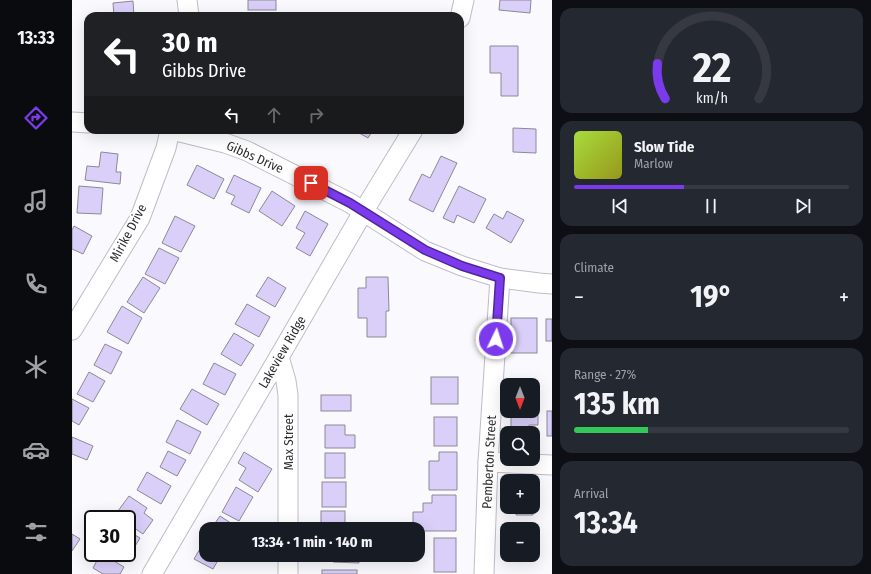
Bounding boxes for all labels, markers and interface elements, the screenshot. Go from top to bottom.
text: 30 m [162,26,218,59]
text: 13:33 [17,27,55,49]
icon: left [96,28,148,80]
text: 22 [691,42,731,92]
text: Gibbs Drive [162,60,246,82]
text: km/h [696,89,727,106]
icon: directions [22,104,50,132]
icon: left [221,104,243,126]
icon: ahead [263,104,285,126]
icon: right [305,104,327,126]
street label: Gibbs Drive [224,138,286,176]
text: Slow Tide [634,138,694,156]
text: Marlow [634,156,673,171]
pin [294,166,328,200]
icon: arrive [300,172,322,194]
icon: music [22,187,50,215]
icon: previous [609,195,631,217]
icon: pause [700,195,722,217]
icon: next [792,195,814,217]
street label: Mirike Drive [107,202,149,264]
text: Climate [574,260,614,275]
icon: phone [22,270,50,298]
text: 19° [690,279,733,315]
text: − [574,284,584,311]
text: + [839,284,849,311]
street label: Lakeview Ridge [255,313,309,391]
position arrow [475,318,517,360]
icon: climate [22,353,50,381]
text: Range · 27% [574,367,636,382]
north arrow [500,378,540,418]
map controls [500,378,540,562]
text: 135 km [574,386,660,422]
street label: Max Street [281,413,296,470]
street label: Pemberton Street [479,414,499,509]
button: search [500,426,540,466]
icon: car [22,436,50,464]
button: + [500,474,540,514]
text: Arrival [574,486,608,501]
text: 13:34 [574,505,638,541]
speed limit sign: 30 [84,510,136,562]
icon: filters [22,518,50,546]
button: − [500,522,540,562]
text: 13:34 · 1 min · 140 m [252,533,372,551]

